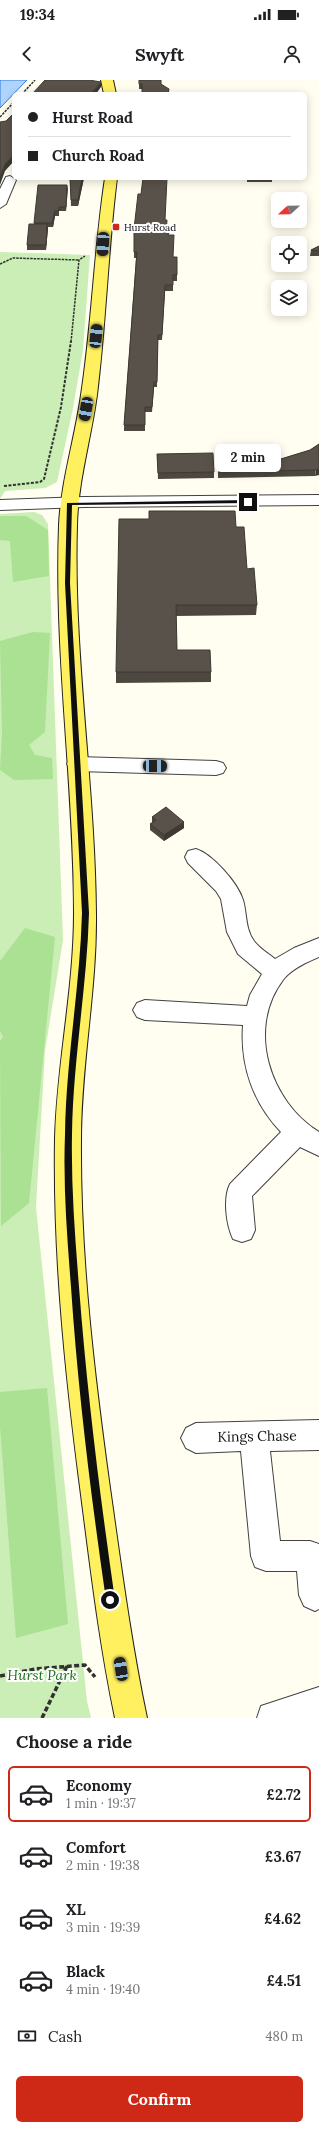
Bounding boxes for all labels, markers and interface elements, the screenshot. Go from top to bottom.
text: 19:34 [20,5,55,24]
icon: back [16,43,38,65]
text: Swyft [135,43,184,66]
icon: person [281,43,303,65]
text: Hurst Road [52,108,133,127]
text: Church Road [52,146,144,165]
north arrow [271,192,307,228]
map controls [271,192,307,316]
place label: Hurst Road [124,221,176,234]
marker: Hurst Road [111,222,121,232]
car [96,232,110,256]
button: locate [271,236,307,272]
button: layers [271,280,307,316]
car [89,323,103,349]
car [78,396,94,422]
callout: 2 min [215,444,281,472]
text: 2 min [231,449,265,466]
route end [239,493,257,511]
car [143,760,167,772]
street label: Kings Chase [217,1426,297,1446]
route start [101,1591,119,1609]
car [113,1656,129,1682]
park label: Hurst Park [7,1666,77,1684]
text: Choose a ride [16,1730,132,1753]
icon: car [18,1776,54,1812]
text: Economy [66,1776,131,1795]
text: £2.72 [266,1785,301,1804]
text: 1 min · 19:37 [66,1795,136,1812]
icon: car [18,1838,54,1874]
text: Comfort [66,1838,126,1857]
text: £3.67 [265,1847,301,1866]
text: 2 min · 19:38 [66,1857,140,1874]
icon: car [18,1900,54,1936]
text: XL [66,1900,86,1919]
text: £4.62 [264,1909,301,1928]
text: 3 min · 19:39 [66,1919,140,1936]
icon: car [18,1962,54,1998]
text: Black [66,1962,105,1981]
text: £4.51 [267,1971,301,1990]
text: 4 min · 19:40 [66,1981,140,1998]
icon: cash [16,2025,38,2047]
text: Cash [48,2027,82,2046]
text: 480 m [266,2028,303,2045]
button: Confirm [16,2076,303,2122]

